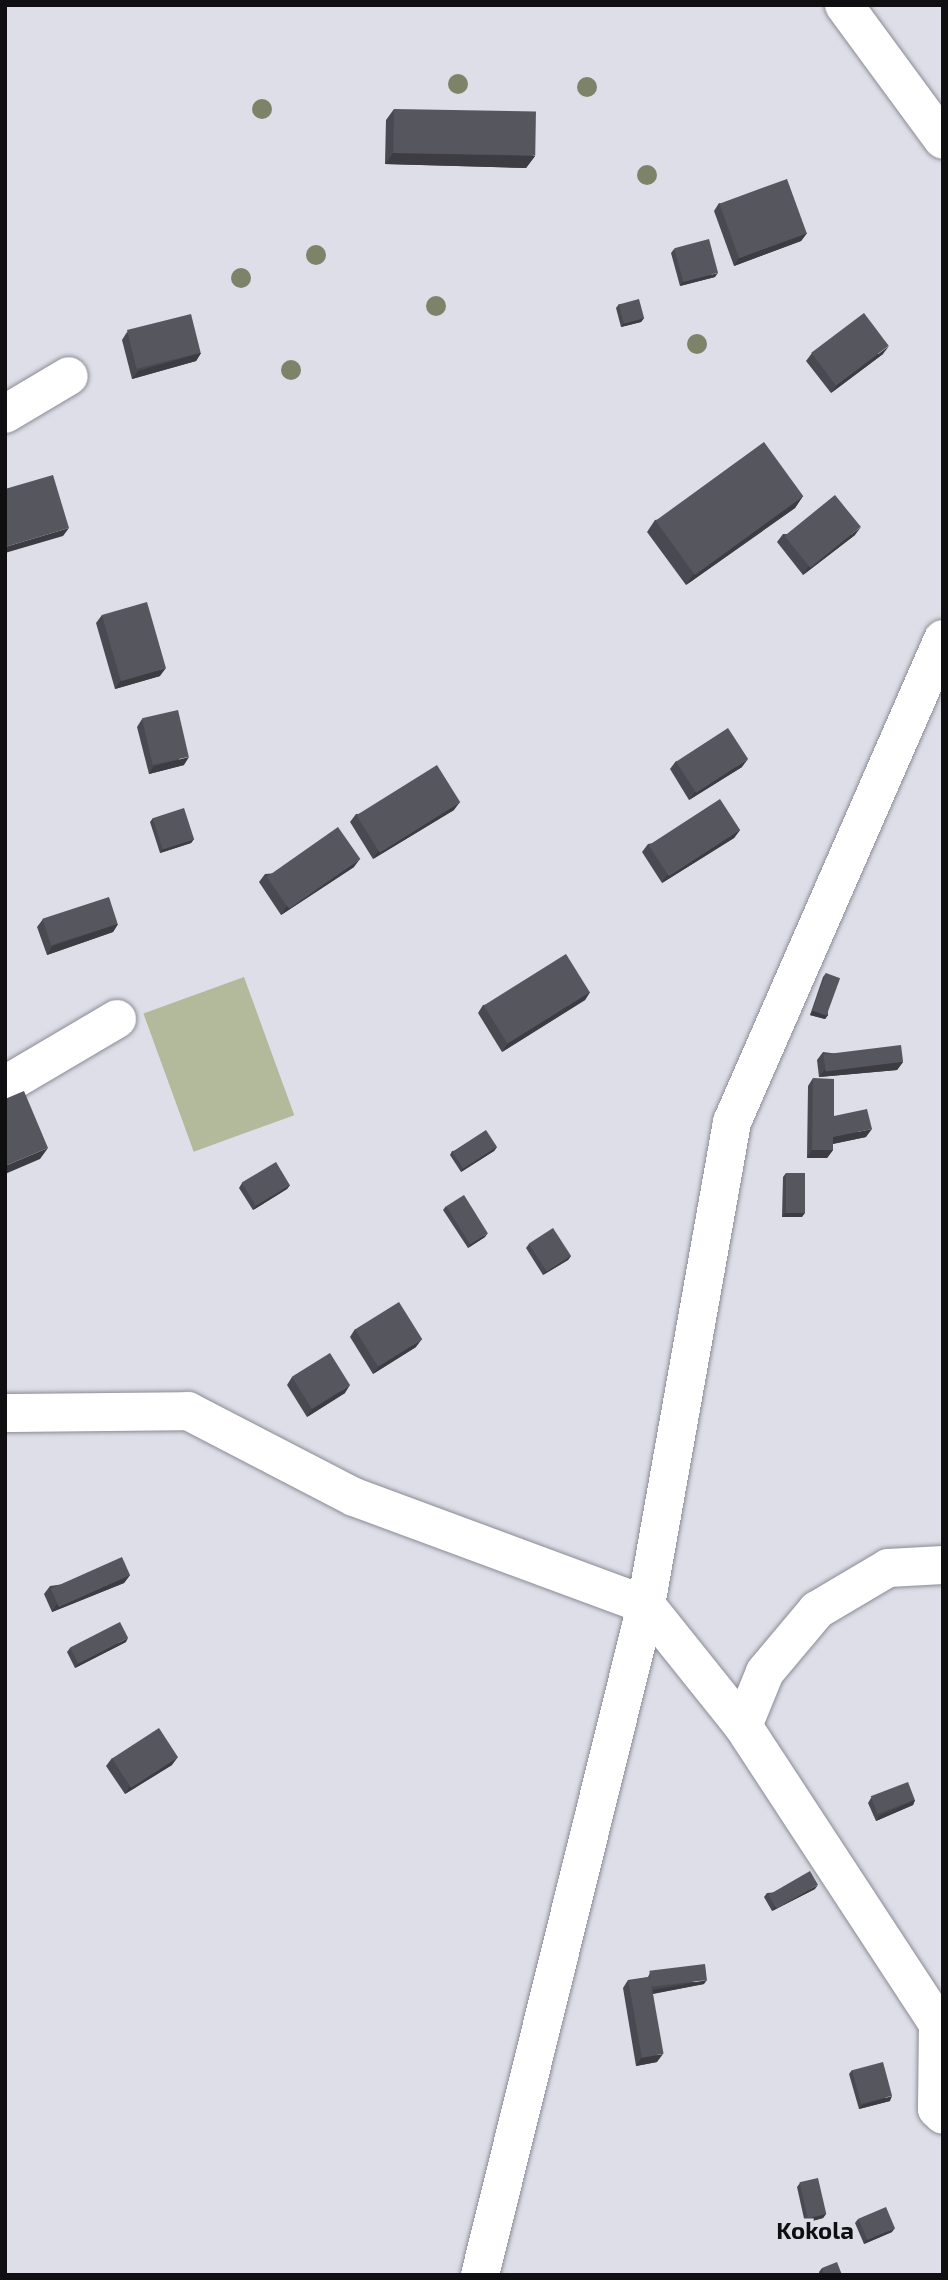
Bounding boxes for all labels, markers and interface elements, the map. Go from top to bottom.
district label: Kokola [776,2216,854,2244]

